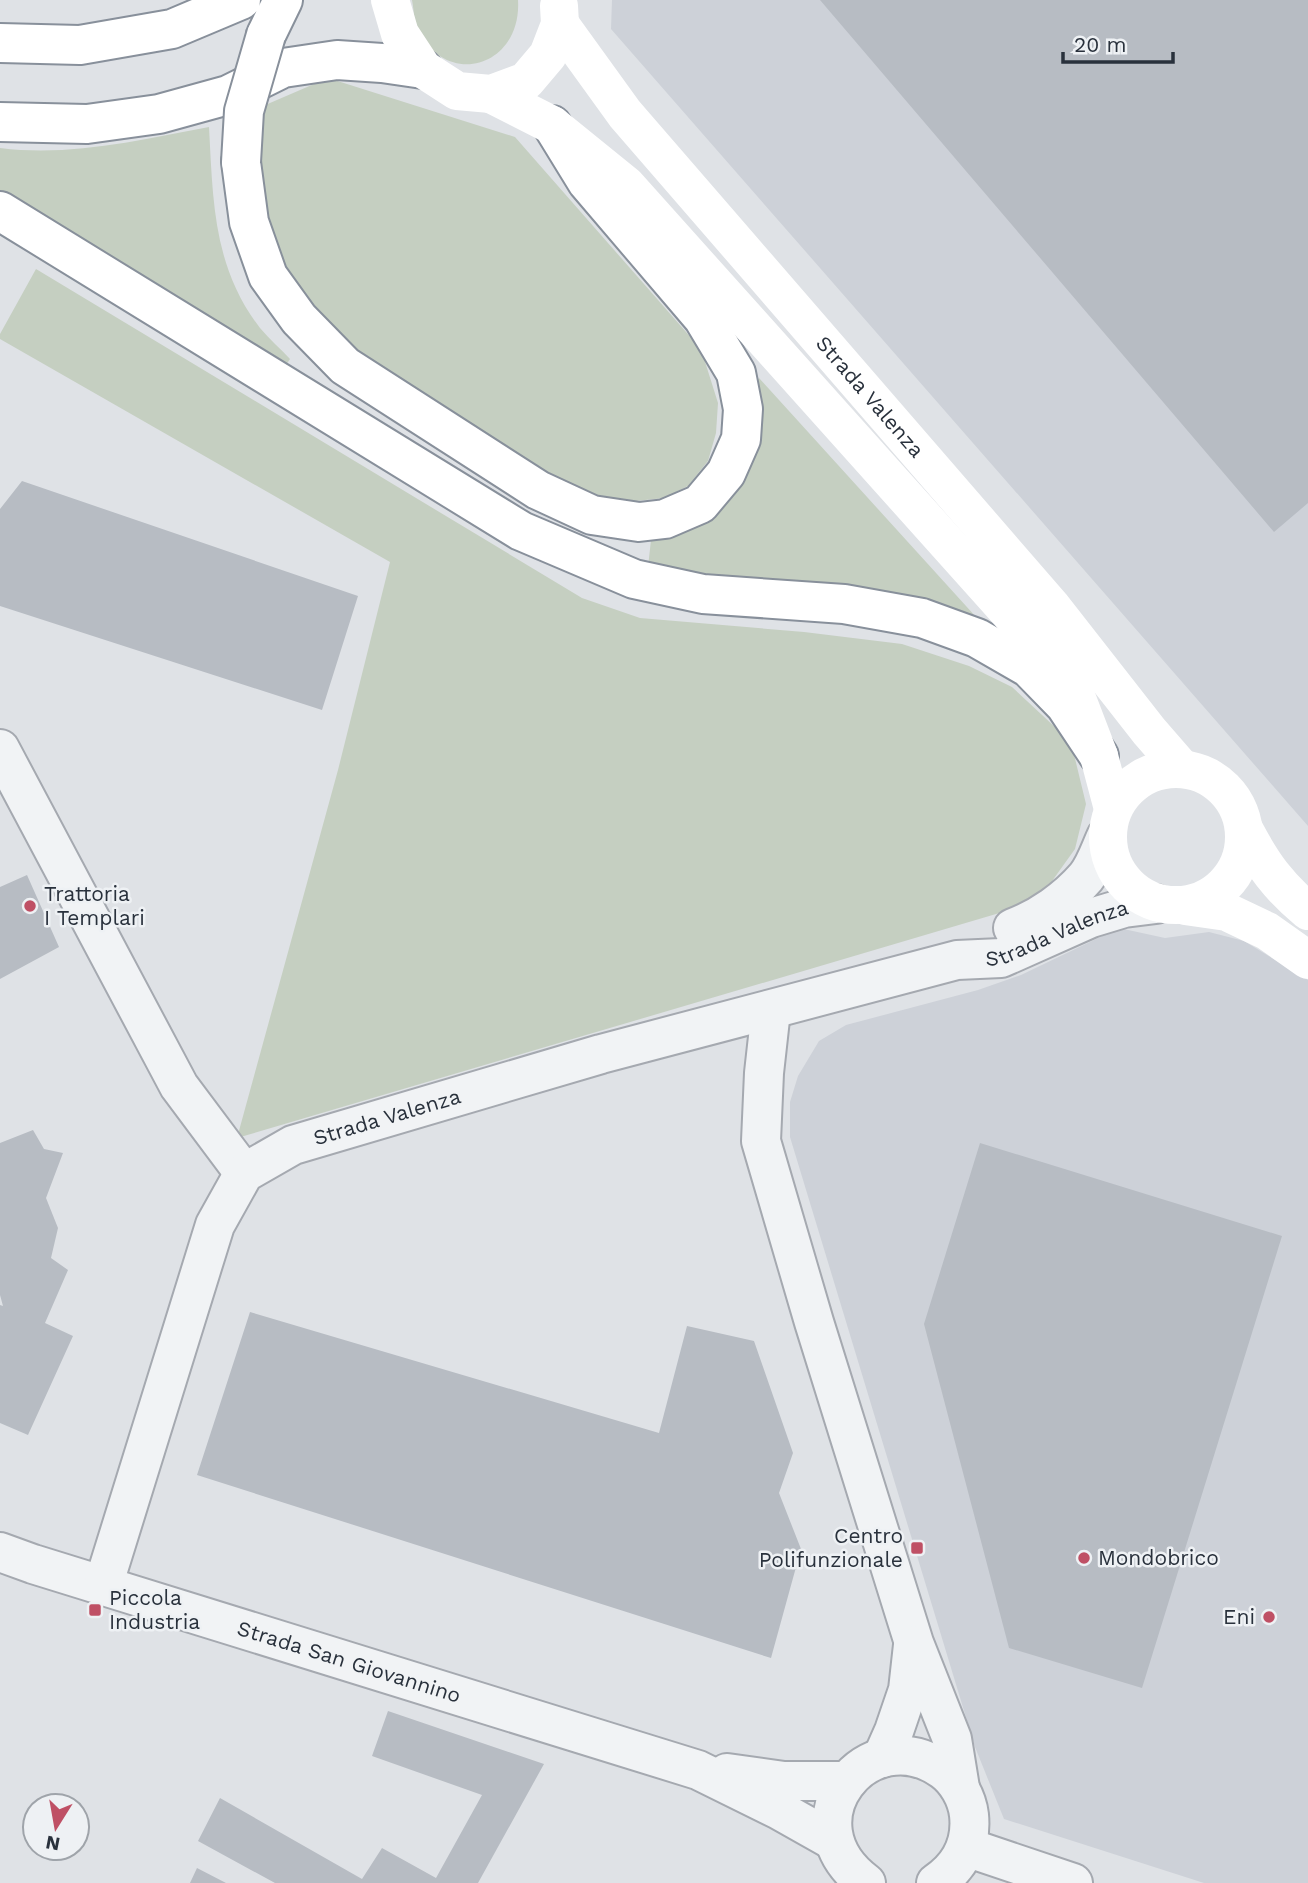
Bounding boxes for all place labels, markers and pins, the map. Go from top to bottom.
place label: Trattoria I Templari [44,881,145,930]
marker: Trattoria I Templari [22,898,38,914]
place label: Centro Polifunzionale [759,1523,903,1572]
marker: Centro Polifunzionale [909,1540,925,1556]
place label: Mondobrico [1098,1545,1219,1570]
marker: Mondobrico [1076,1550,1092,1566]
place label: Piccola Industria [109,1585,200,1634]
marker: Piccola Industria [87,1602,103,1618]
place label: Eni [1223,1604,1255,1629]
marker: Eni [1261,1609,1277,1625]

